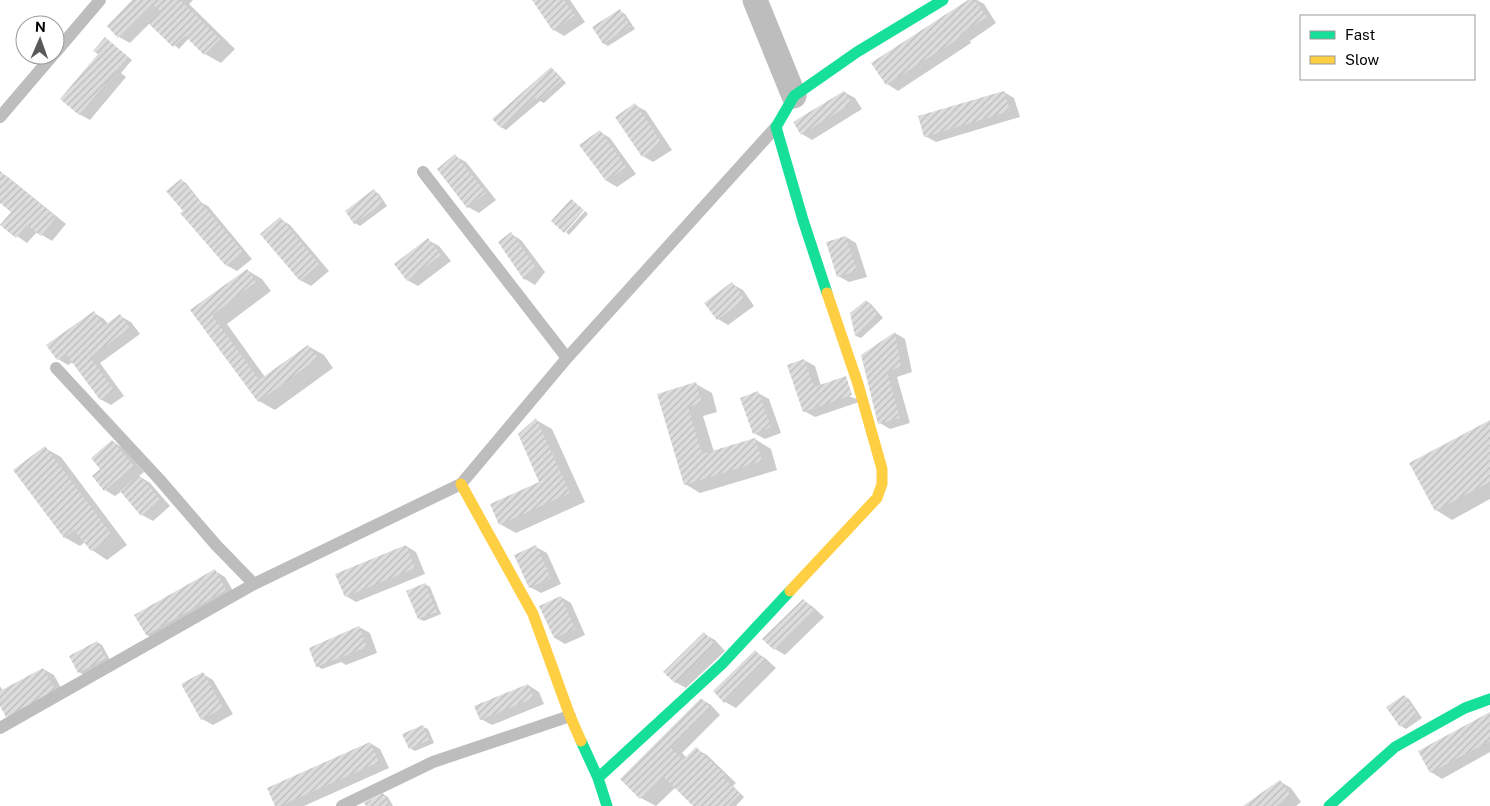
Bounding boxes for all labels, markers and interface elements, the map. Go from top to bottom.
north arrow [15,15,65,65]
legend [1300,15,1475,80]
text: N [35,19,46,35]
text: Fast [1345,26,1375,43]
text: Slow [1345,51,1380,68]

